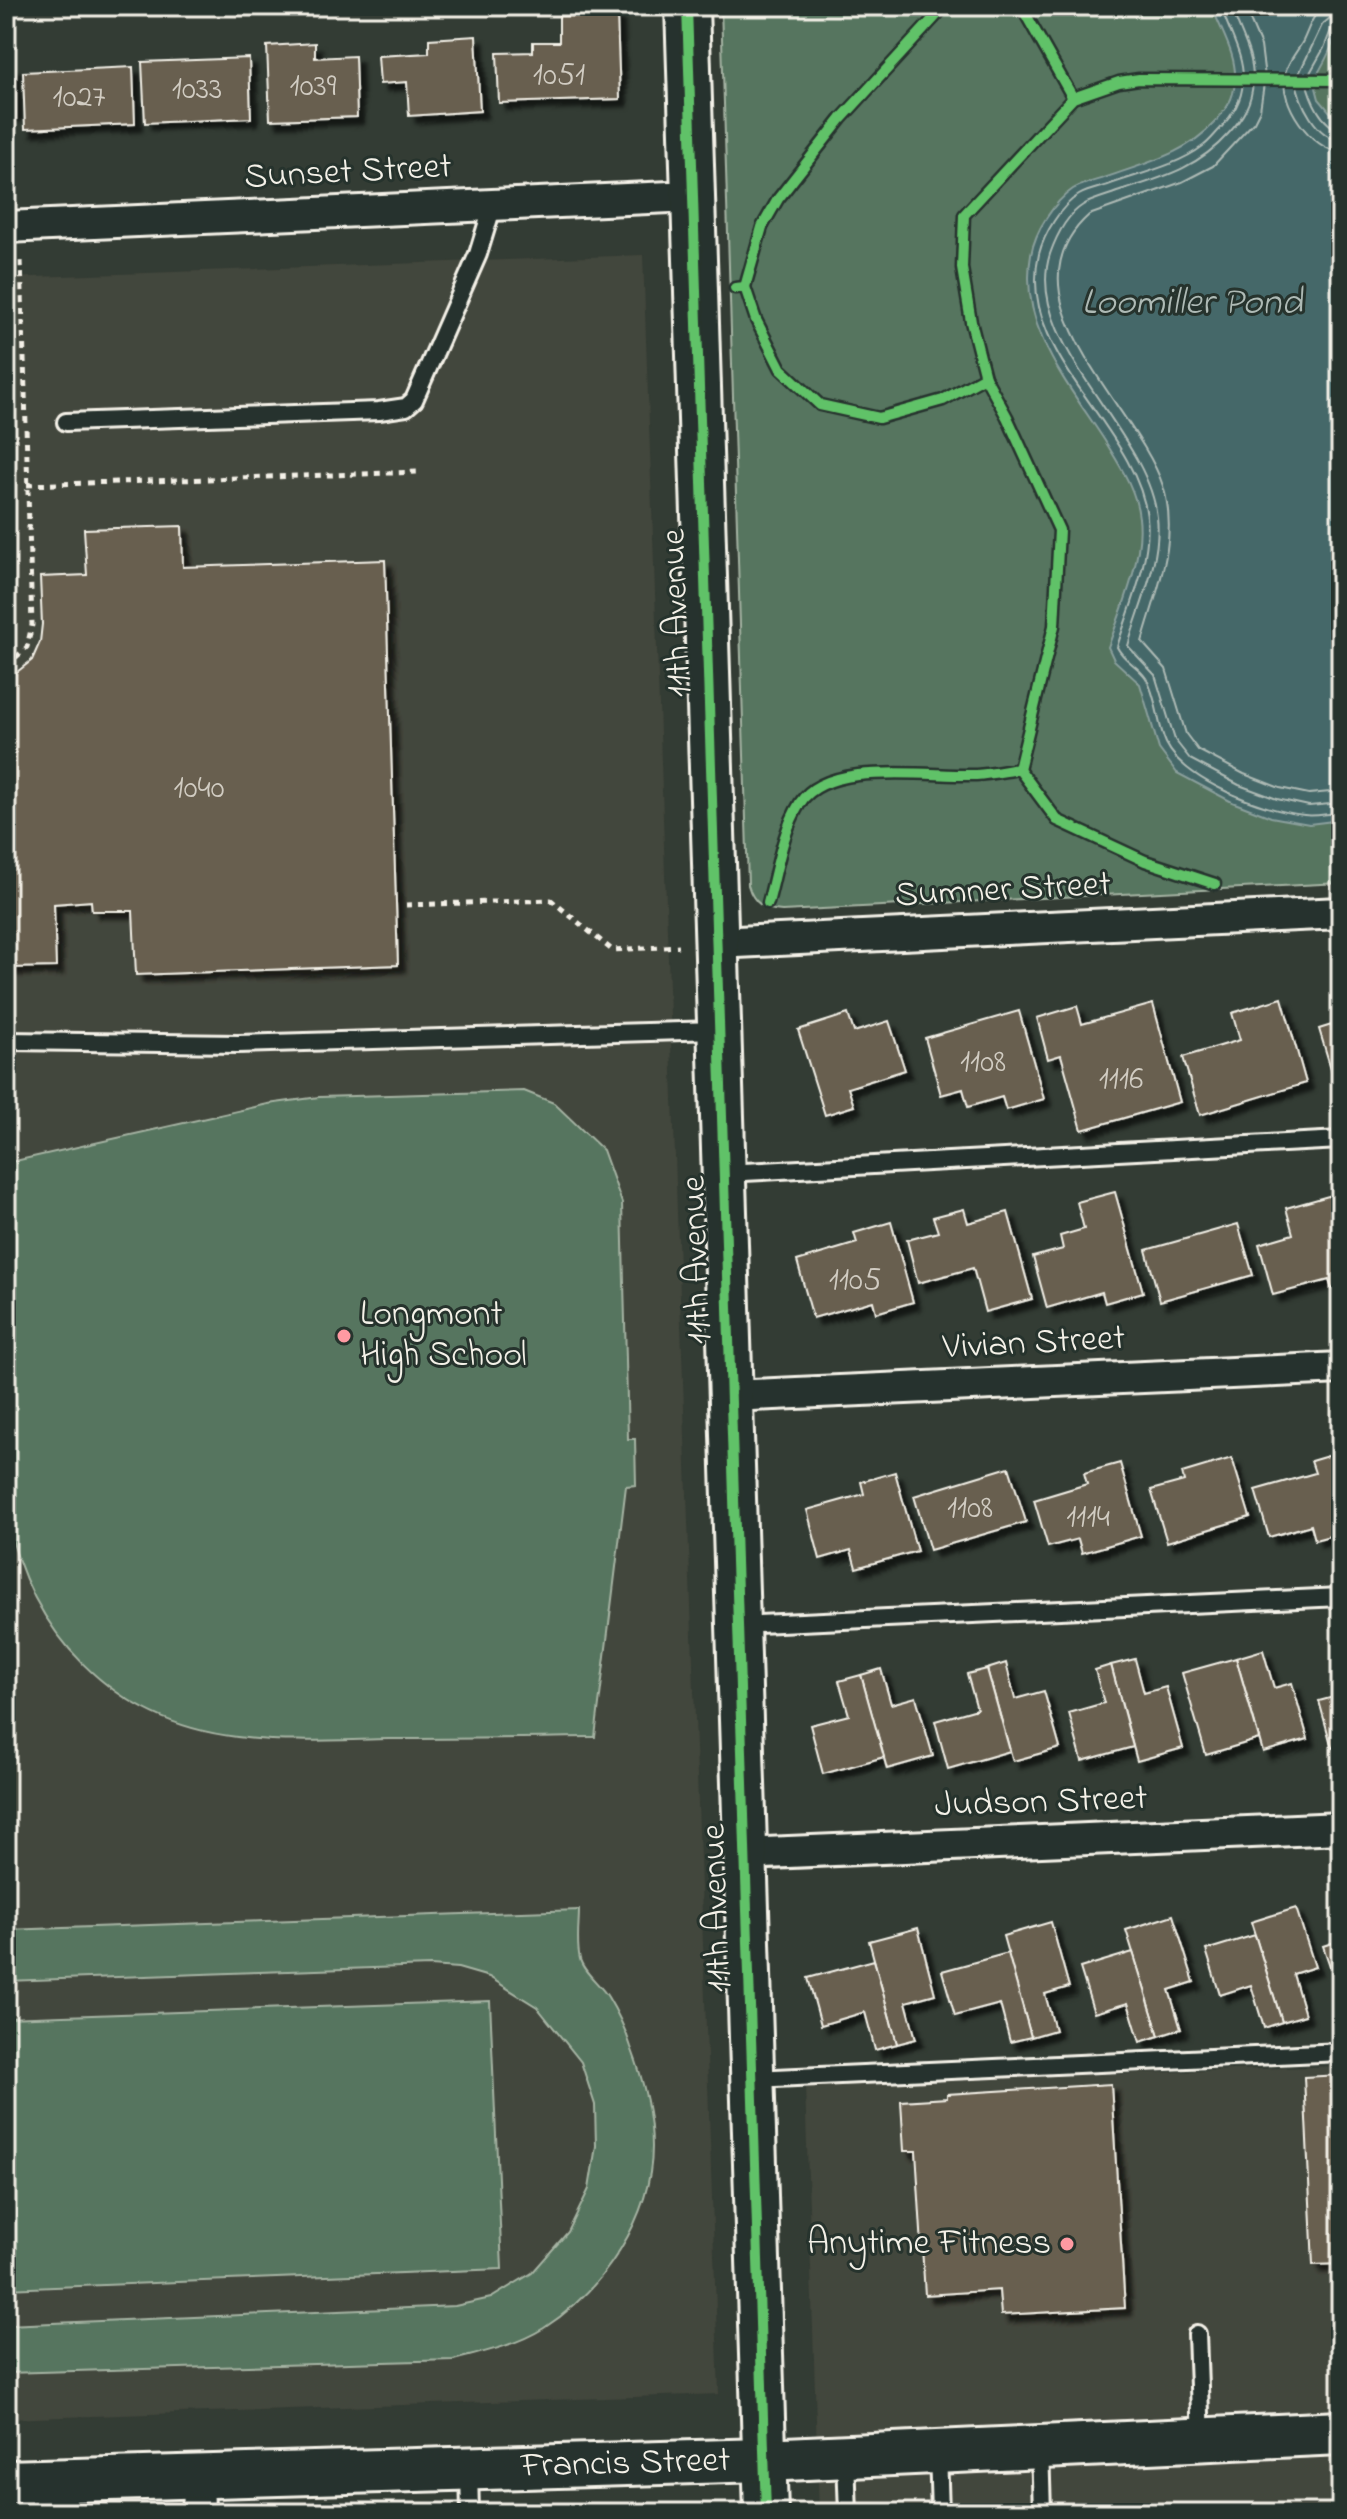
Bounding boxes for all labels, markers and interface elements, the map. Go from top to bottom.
house number: 1051 [533,53,585,100]
house number: 1039 [290,64,337,111]
house number: 1033 [172,67,222,114]
house number: 1027 [52,75,106,122]
street label: Sunset Street [243,141,453,205]
water label: Loomiller Pond [1082,276,1304,332]
street label: 11th Avenue [649,527,707,698]
house number: 1040 [173,766,225,813]
street label: Sumner Street [894,859,1112,923]
house number: 1108 [960,1040,1006,1087]
house number: 1116 [1099,1057,1143,1104]
street label: 11th Avenue [669,1174,727,1345]
house number: 1105 [829,1258,881,1305]
place label: Longmont High School [360,1289,527,1383]
street label: Vivian Street [940,1313,1127,1375]
marker: Longmont High School [335,1327,353,1345]
house number: 1108 [947,1486,993,1533]
house number: 1114 [1066,1495,1110,1542]
street label: Judson Street [934,1773,1148,1833]
street label: 11th Avenue [689,1822,747,1993]
place label: Anytime Fitness [807,2218,1051,2271]
marker: Anytime Fitness [1058,2235,1076,2253]
street label: Francis Street [519,2434,731,2494]

